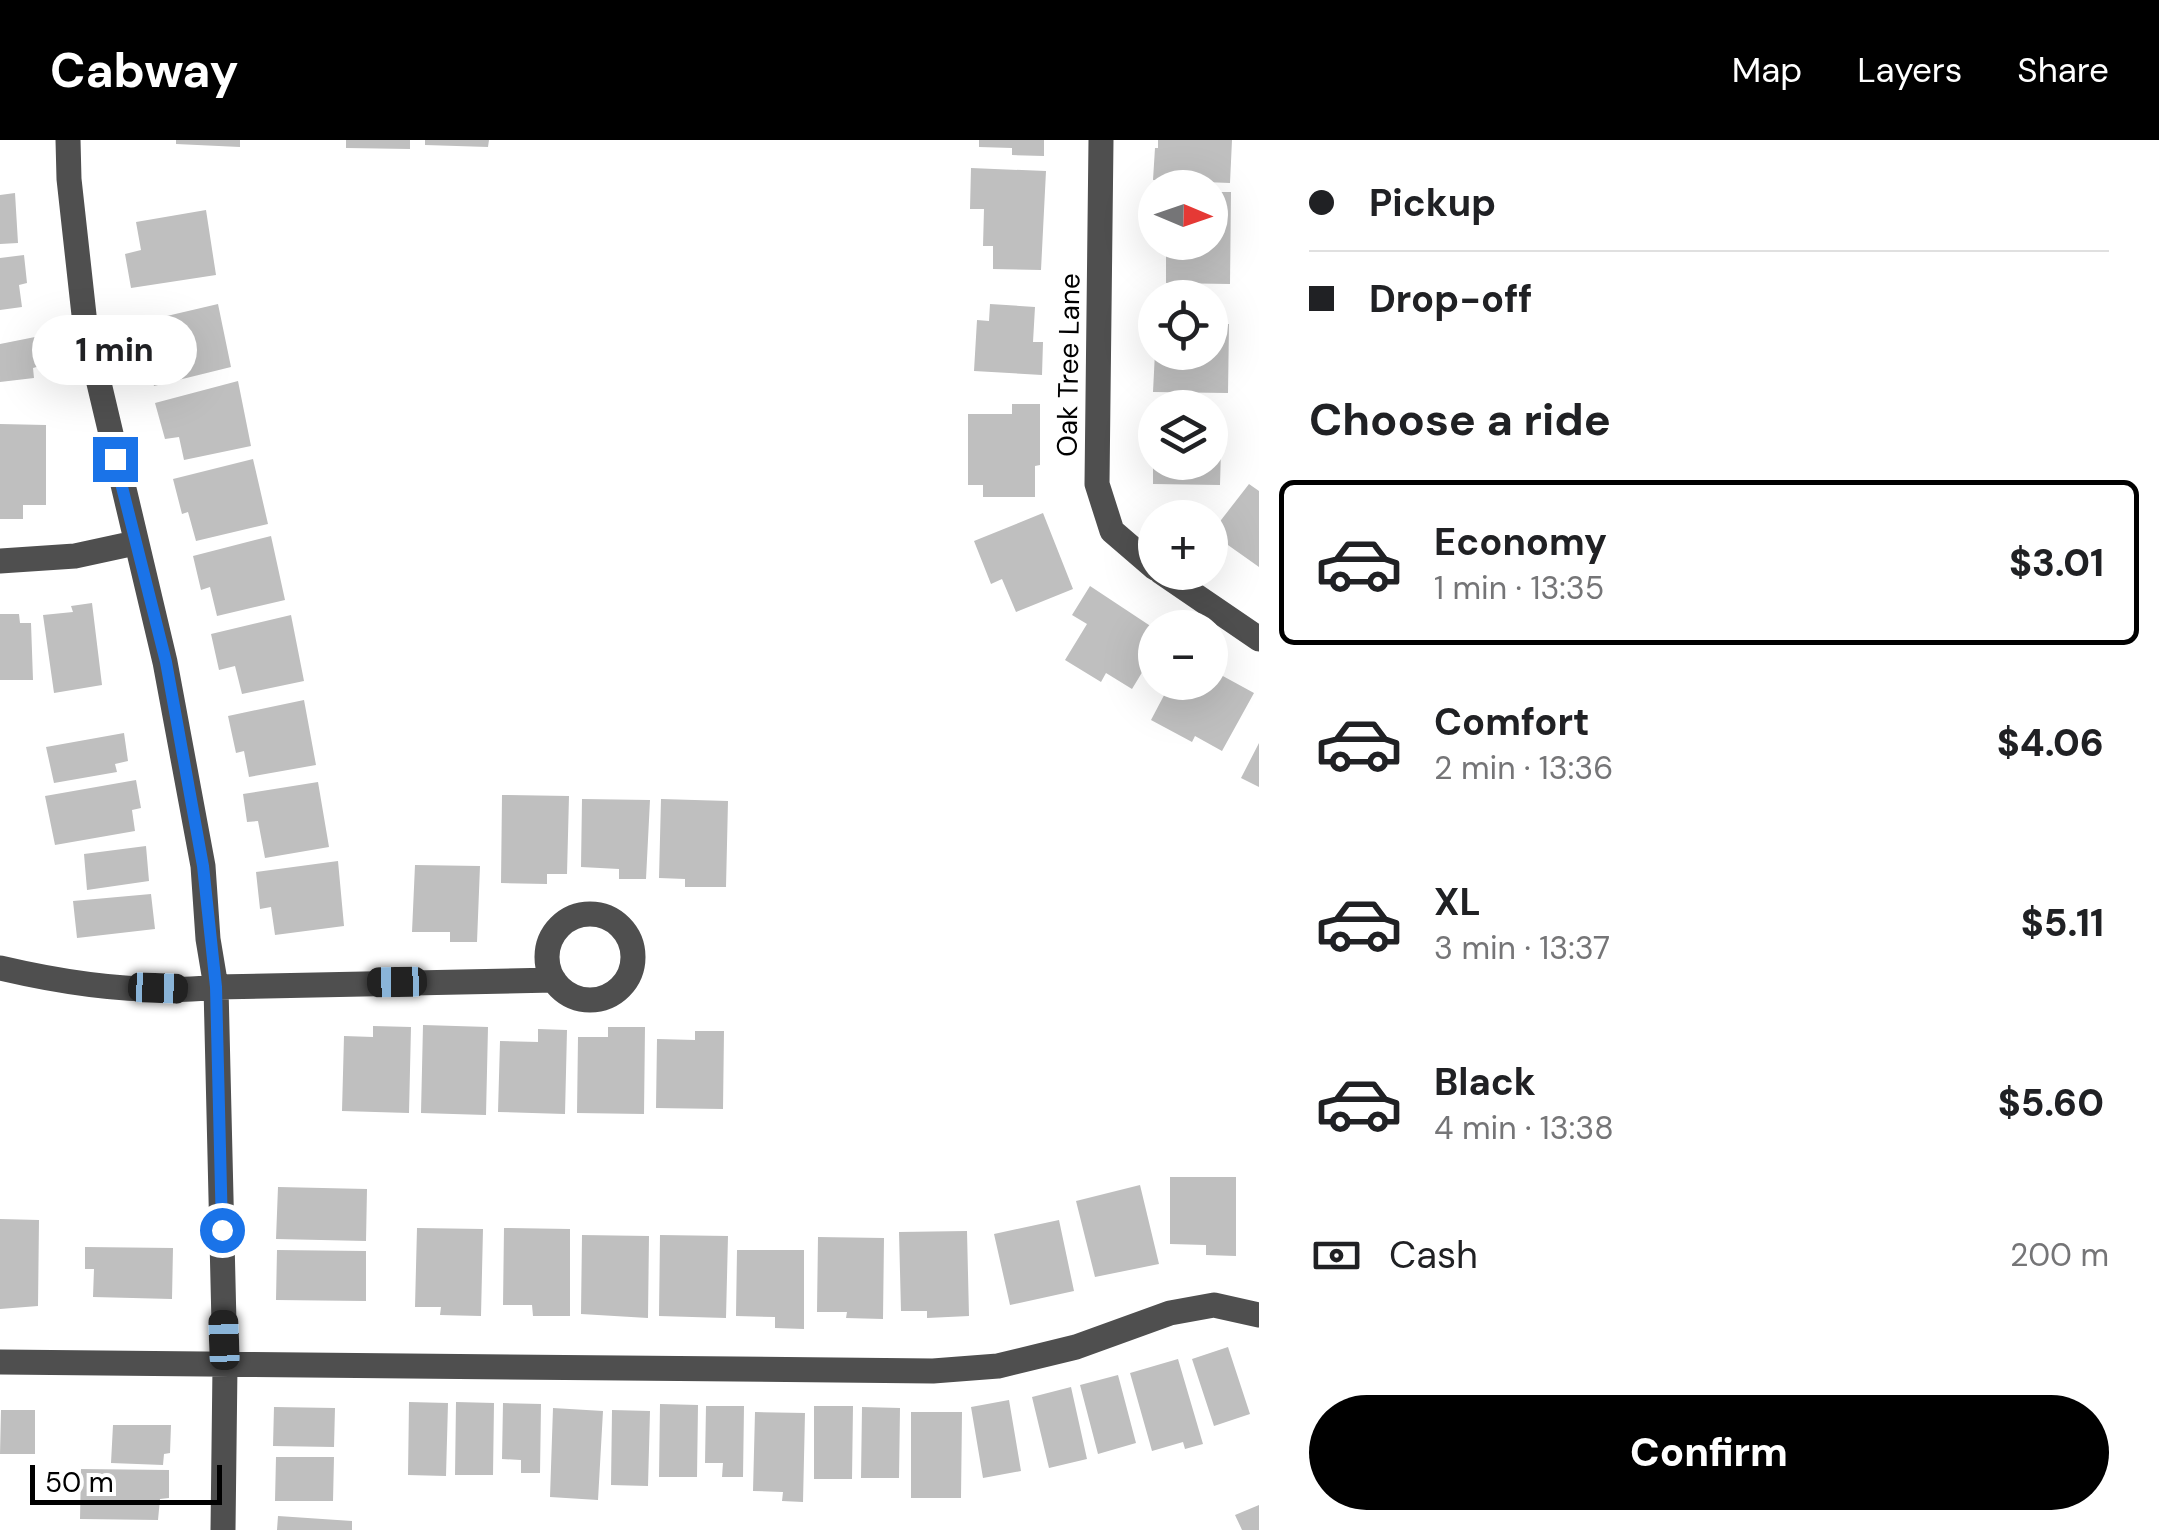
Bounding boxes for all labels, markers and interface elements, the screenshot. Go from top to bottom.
text: Cabway [50,39,239,102]
text: Map [1732,47,1802,93]
text: Layers [1857,47,1962,93]
text: Share [2017,47,2109,93]
north arrow [1138,170,1228,260]
map controls [1138,170,1228,700]
text: Pickup [1369,178,1496,228]
street label: Oak Tree Lane [1048,273,1089,457]
text: Drop-off [1369,274,1532,324]
button: locate [1138,280,1228,370]
callout: 1 min [32,314,198,384]
text: 1 min [75,329,154,371]
button: layers [1138,390,1228,480]
text: Choose a ride [1309,390,1611,449]
route end [93,437,138,482]
button: + [1138,500,1228,590]
text: Economy [1434,517,1607,567]
icon: car [1314,518,1404,608]
text: $3.01 [2009,538,2104,588]
text: 1 min · 13:35 [1434,567,1604,609]
button: − [1138,610,1228,700]
text: Comfort [1434,697,1590,747]
icon: car [1314,698,1404,788]
text: $4.06 [1997,718,2104,768]
text: 2 min · 13:36 [1434,747,1613,789]
text: XL [1434,877,1481,927]
icon: car [1314,878,1404,968]
text: $5.11 [2021,898,2104,948]
text: 3 min · 13:37 [1434,927,1610,969]
car [367,966,427,998]
car [127,972,189,1004]
text: Black [1434,1057,1536,1107]
icon: car [1314,1058,1404,1148]
text: $5.60 [1998,1078,2104,1128]
text: 4 min · 13:38 [1434,1107,1614,1149]
route start [200,1208,245,1253]
icon: cash [1309,1228,1364,1283]
text: Cash [1389,1230,1478,1280]
text: 200 m [2010,1234,2109,1276]
car [208,1309,240,1371]
button: Confirm [1309,1395,2109,1510]
scale bar [30,1460,222,1504]
text: 50 m [45,1464,114,1501]

